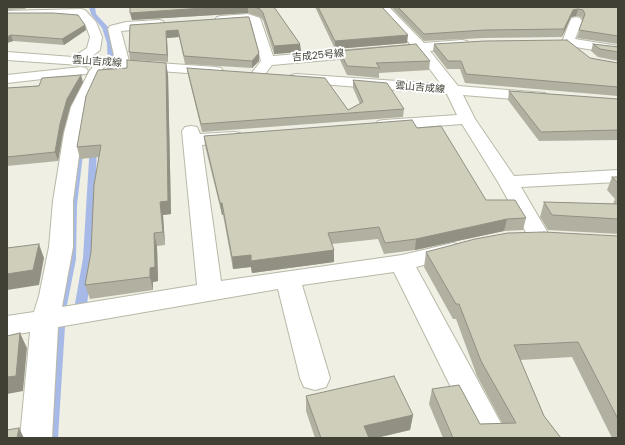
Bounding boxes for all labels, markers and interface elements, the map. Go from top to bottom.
street label: 吉成25号線 [292,48,344,64]
street label: 雲山吉成線 [72,54,122,70]
street label: 雲山吉成線 [395,80,445,96]

